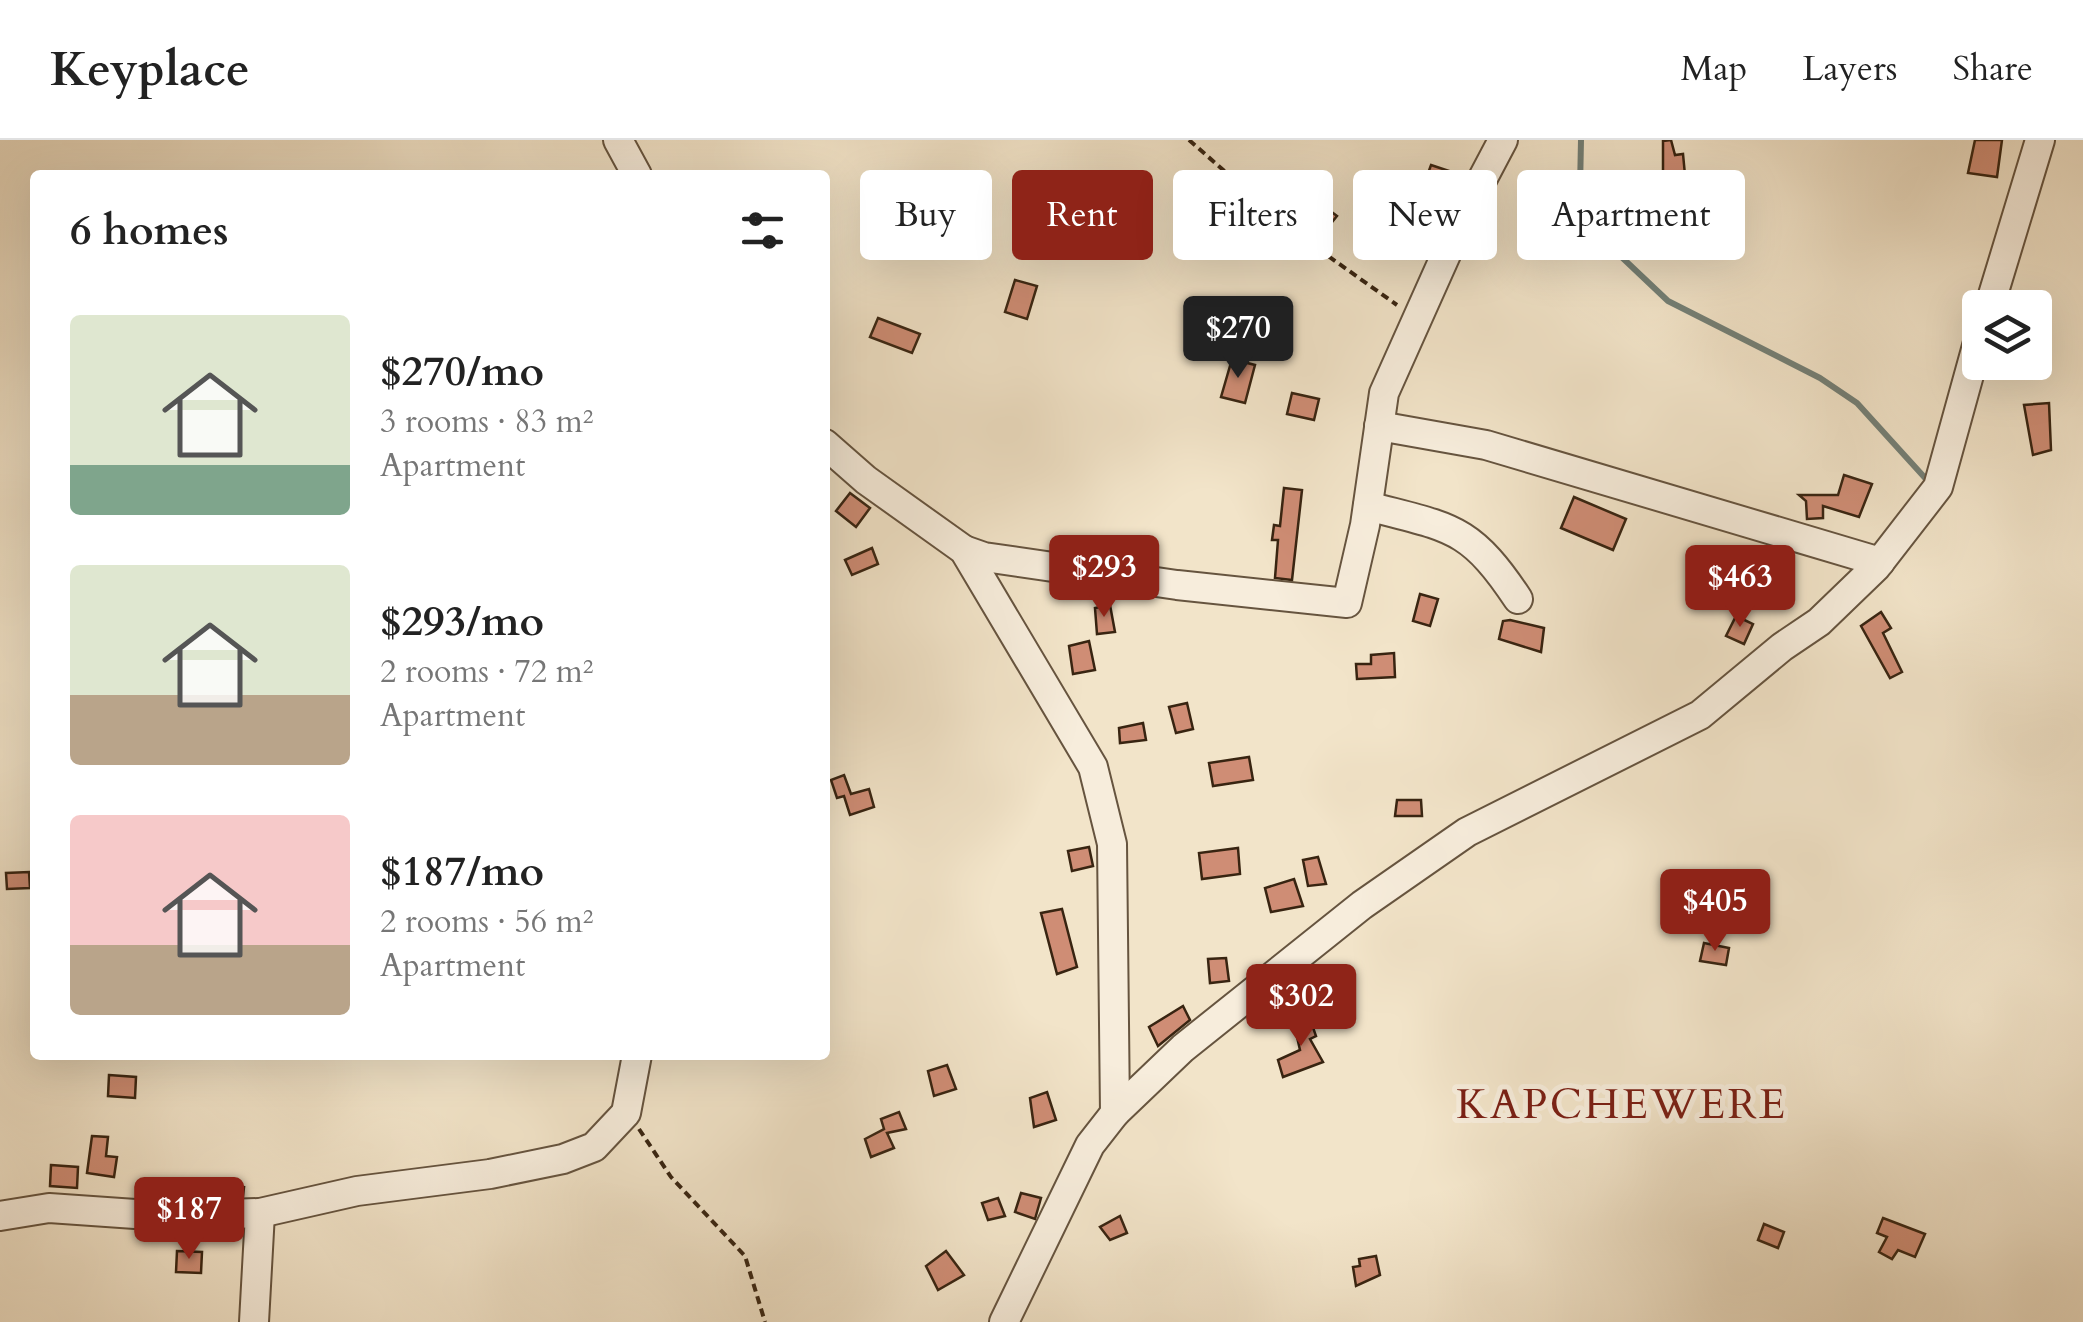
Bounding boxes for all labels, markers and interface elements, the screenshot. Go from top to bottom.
text: Keyplace [50,37,250,102]
text: Map [1681,45,1747,93]
text: Layers [1802,45,1897,93]
text: Share [1952,45,2033,93]
chip: Buy [860,170,992,260]
chip: Rent [1012,170,1153,260]
chip: Filters [1173,170,1333,260]
chip: New [1353,170,1497,260]
chip: Apartment [1517,170,1745,260]
text: 6 homes [70,202,228,259]
icon: filters [735,203,790,258]
map controls [1962,290,2052,380]
button: layers [1962,290,2052,380]
pin: $270 [1179,296,1297,381]
text: $270 [1205,306,1271,350]
text: $270/mo [380,343,544,400]
icon: home [150,355,270,475]
text: 3 rooms · 83 m² [380,400,593,444]
text: Apartment [380,444,525,488]
pin: $293 [1045,535,1163,620]
text: $293 [1071,545,1137,589]
pin: $463 [1681,545,1799,630]
text: $463 [1707,555,1773,599]
text: $293/mo [380,593,544,650]
icon: home [150,605,270,725]
text: 2 rooms · 72 m² [380,650,593,694]
text: Apartment [380,694,525,738]
text: $187/mo [380,843,544,900]
icon: home [150,855,270,975]
pin: $405 [1656,869,1774,954]
text: $405 [1682,879,1748,923]
text: 2 rooms · 56 m² [380,900,593,944]
text: Apartment [380,944,525,988]
pin: $302 [1242,964,1360,1049]
text: $302 [1268,974,1334,1018]
district label: KAPCHEWERE [1456,1076,1788,1133]
pin: $187 [130,1177,248,1262]
text: $187 [156,1187,222,1231]

